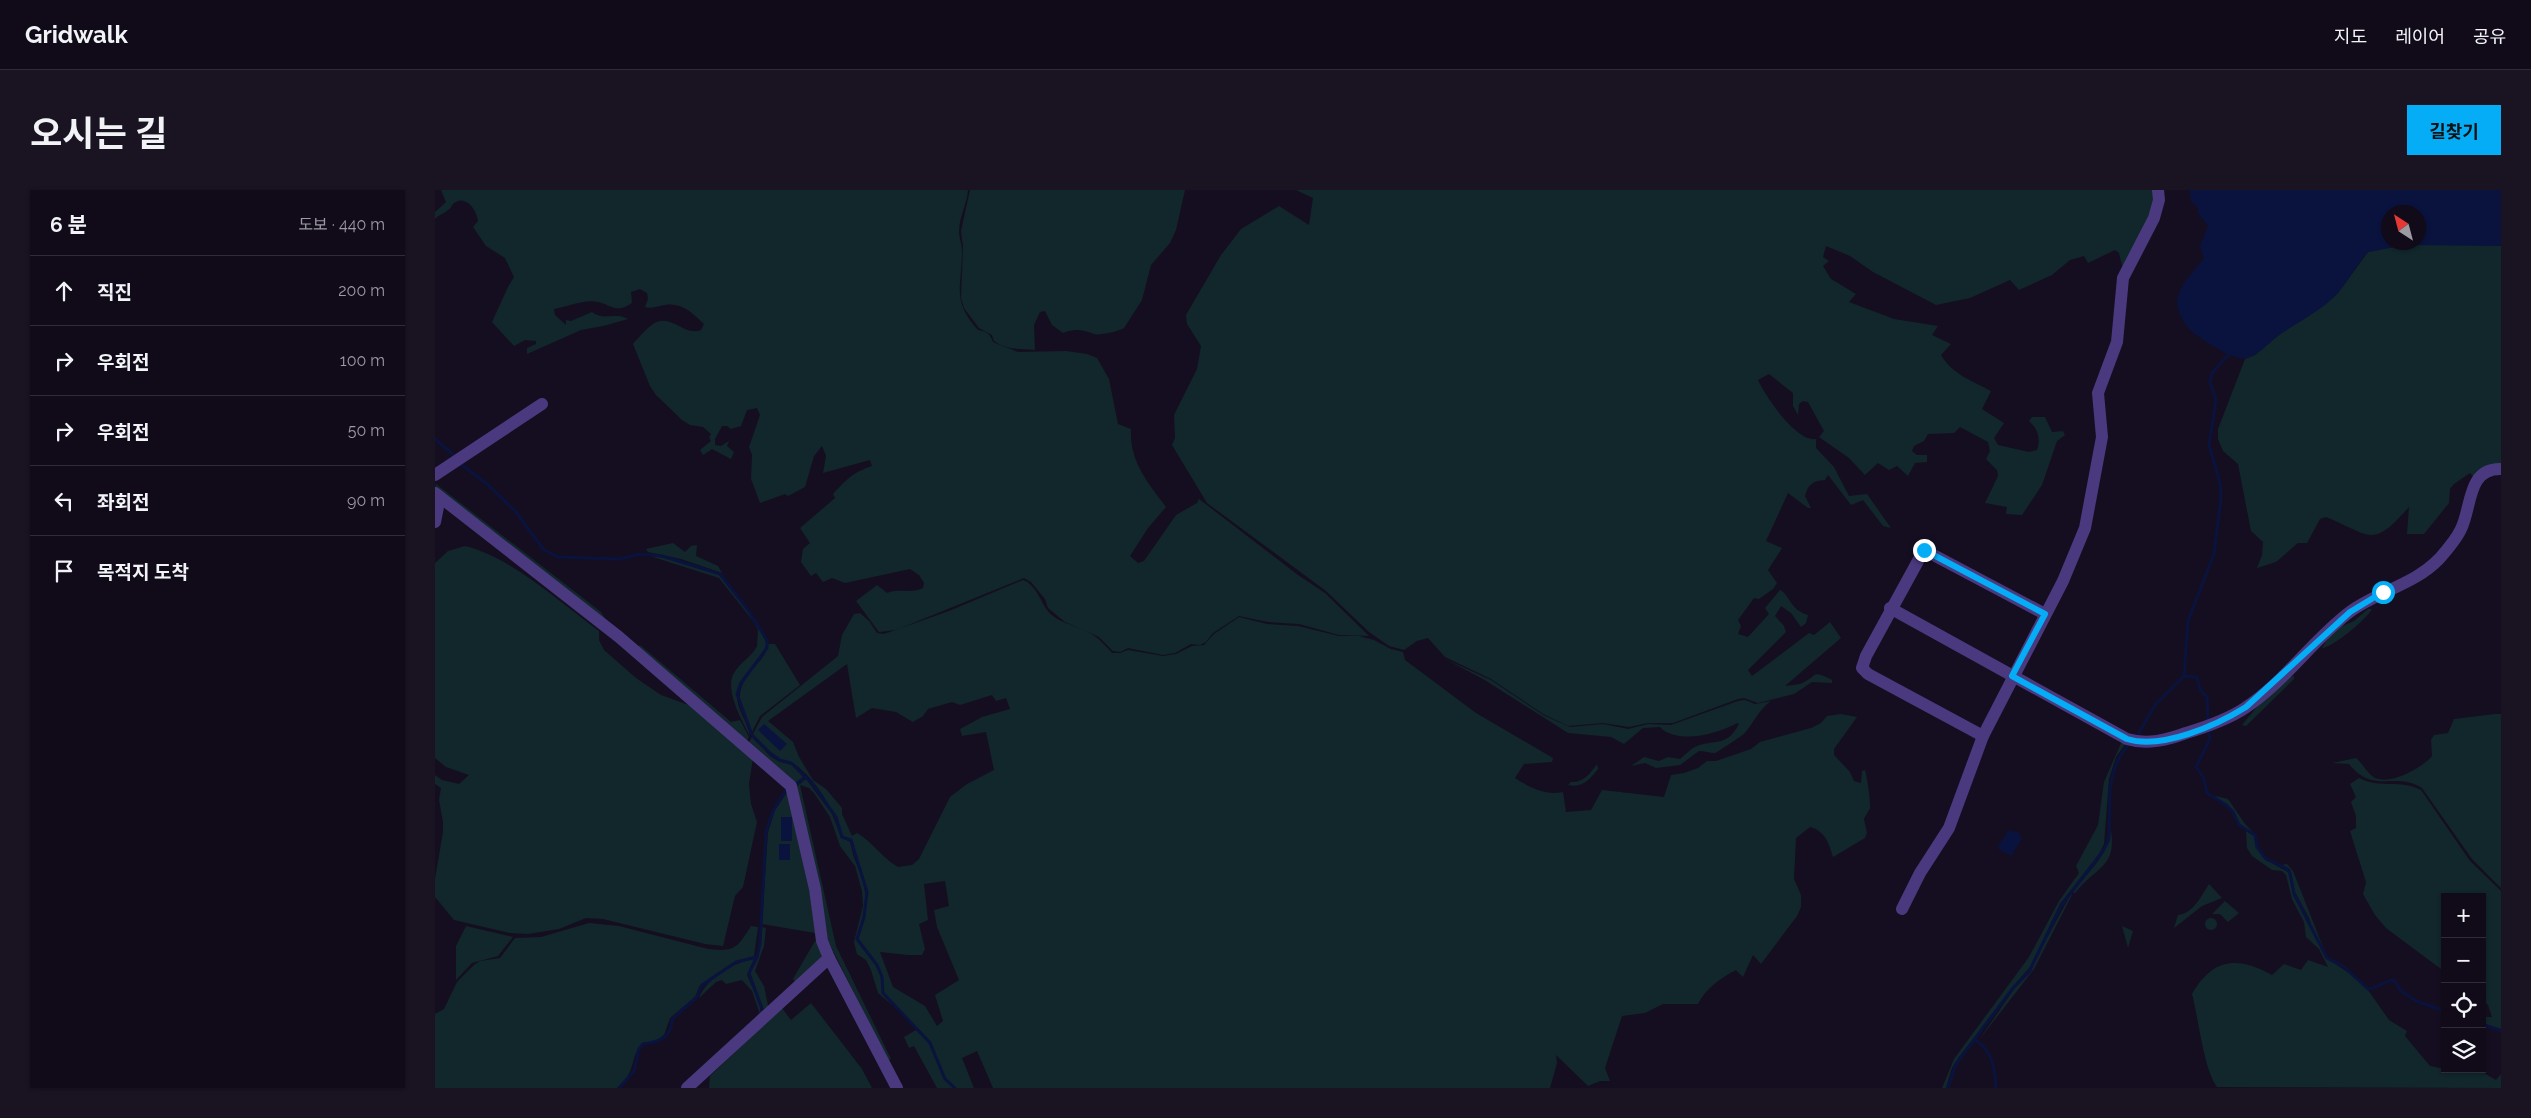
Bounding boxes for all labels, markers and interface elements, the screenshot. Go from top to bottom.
text: Gridwalk [25,20,128,49]
text: 지도 [2334,26,2367,47]
text: 레이어 [2395,26,2445,47]
text: 공유 [2473,26,2506,47]
button: 길찾기 [2407,105,2501,155]
text: 오시는 길 [30,113,167,154]
north arrow [2381,205,2426,250]
text: 6 분 [50,212,87,237]
text: 도보 · 440 m [298,215,385,234]
icon: ahead [50,277,78,305]
text: 직진 [97,281,132,303]
text: 200 m [338,281,385,300]
icon: right [50,347,78,375]
text: 우회전 [97,351,149,373]
text: 100 m [340,351,385,370]
icon: right [50,417,78,445]
text: 우회전 [97,421,149,443]
text: 50 m [348,421,385,440]
icon: left [50,487,78,515]
text: 좌회전 [97,491,149,513]
text: 90 m [347,491,385,510]
route end [1913,539,1936,562]
icon: arrive [50,557,78,585]
text: 목적지 도착 [97,561,189,583]
route start [2372,581,2395,604]
map controls [2441,893,2486,1073]
button: + [2441,893,2486,938]
button: − [2441,938,2486,983]
button: locate [2441,983,2486,1028]
button: layers [2441,1028,2486,1073]

